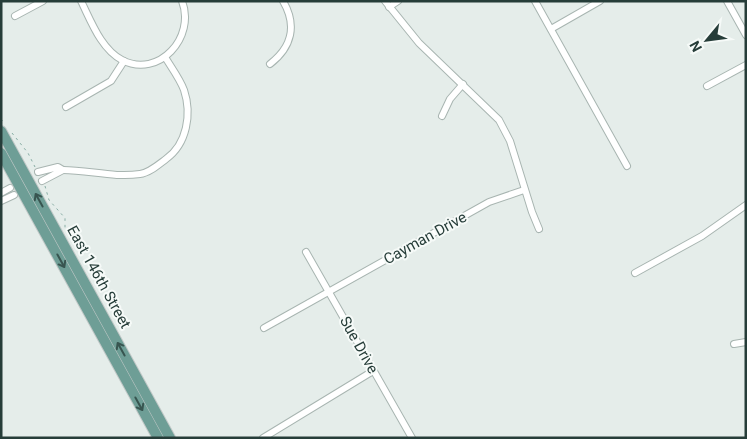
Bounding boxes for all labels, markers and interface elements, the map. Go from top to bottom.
north arrow [682,15,732,65]
text: N [686,38,705,55]
one-way arrow [34,194,44,208]
street label: Cayman Drive [380,208,470,268]
street label: East 146th Street [63,222,135,332]
one-way arrow [56,254,66,269]
street label: Sue Drive [336,313,382,377]
one-way arrow [116,342,125,357]
one-way arrow [135,396,144,411]

